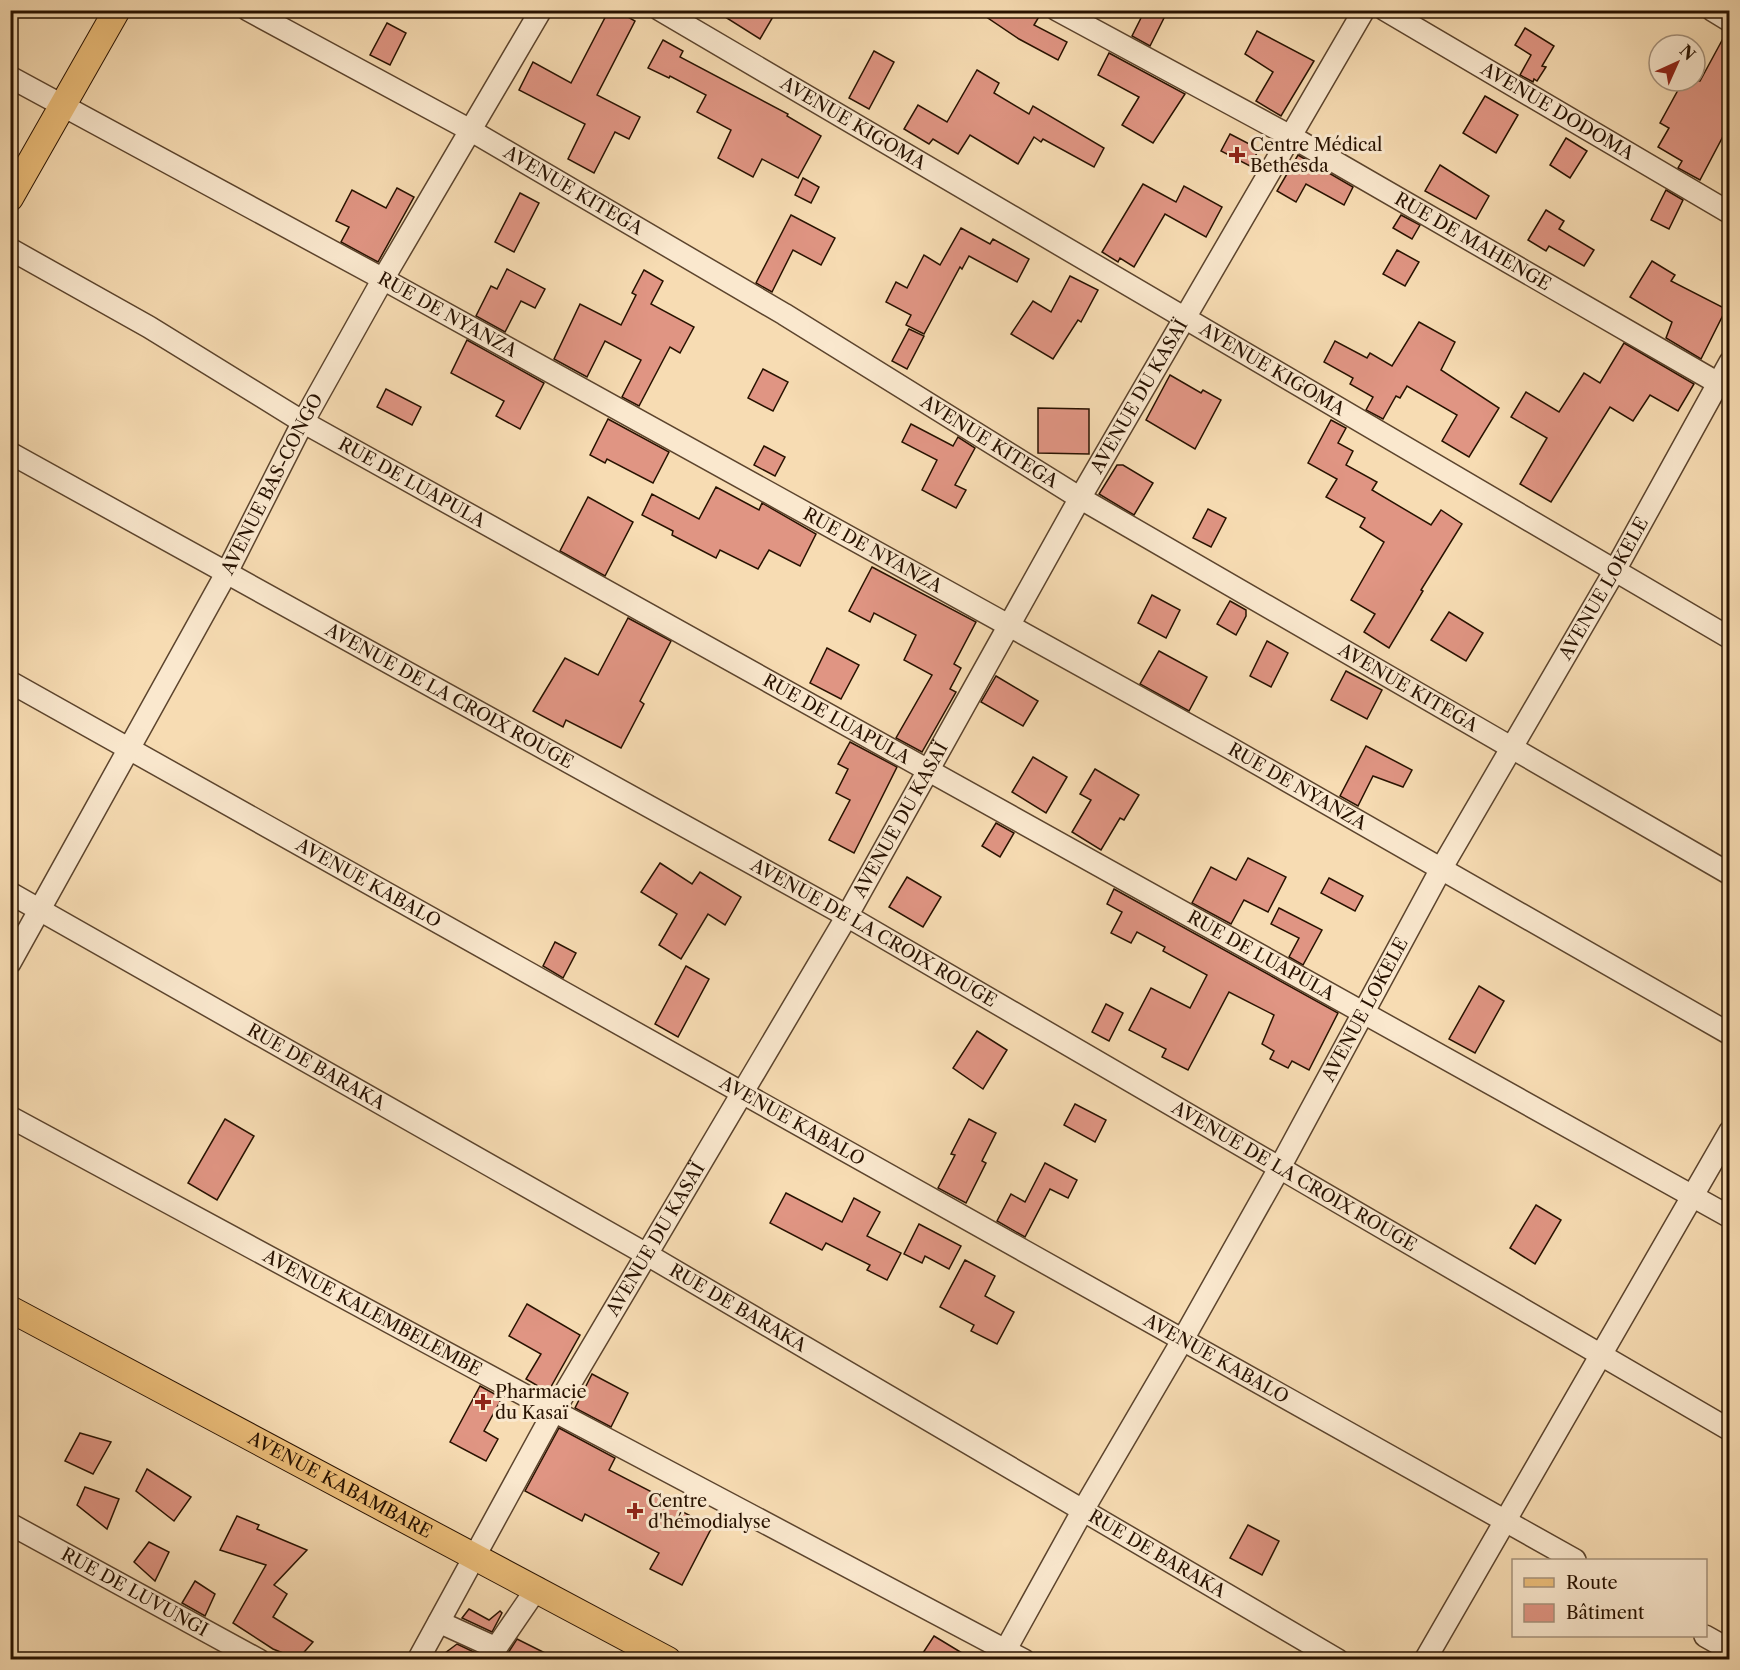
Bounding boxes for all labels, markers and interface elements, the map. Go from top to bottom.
north arrow [1647,33,1707,93]
text: N [1676,40,1700,64]
street label: AVENUE DODOMA [1476,57,1638,165]
street label: AVENUE KIGOMA [776,72,930,175]
place label: Centre Médical Bethesda [1250,134,1382,177]
street label: AVENUE KITEGA [499,141,647,240]
marker: Centre Médical Bethesda [1228,146,1246,164]
street label: RUE DE MAHENGE [1391,188,1555,295]
street label: RUE DE NYANZA [374,267,522,362]
street label: AVENUE DU KASAÏ [1085,315,1193,478]
street label: AVENUE KIGOMA [1195,318,1349,421]
street label: AVENUE BAS-CONGO [216,390,328,579]
street label: AVENUE KITEGA [916,390,1063,493]
street label: RUE DE LUAPULA [335,433,490,533]
street label: RUE DE NYANZA [799,503,947,598]
street label: AVENUE LOKELE [1554,513,1653,665]
street label: AVENUE DE LA CROIX ROUGE [321,618,577,773]
street label: AVENUE KITEGA [1334,638,1483,737]
street label: RUE DE LUAPULA [759,669,914,769]
street label: AVENUE DU KASAÏ [848,738,953,902]
street label: RUE DE NYANZA [1224,738,1371,835]
street label: AVENUE KABALO [291,833,445,933]
street label: AVENUE DE LA CROIX ROUGE [746,853,1001,1012]
street label: RUE DE LUAPULA [1184,906,1339,1006]
street label: AVENUE LOKELE [1317,934,1413,1086]
street label: RUE DE BARAKA [243,1019,390,1115]
street label: AVENUE KABALO [715,1071,869,1170]
street label: AVENUE DE LA CROIX ROUGE [1167,1096,1421,1256]
street label: AVENUE DU KASAÏ [601,1158,710,1321]
street label: AVENUE KALEMBELEMBE [258,1244,486,1381]
street label: RUE DE BARAKA [666,1259,811,1357]
street label: AVENUE KABALO [1139,1309,1293,1408]
place label: Pharmacie du Kasaï [495,1381,587,1424]
marker: Pharmacie du Kasaï [476,1395,490,1409]
street label: AVENUE KABAMBARE [243,1426,436,1543]
place label: Centre d'hémodialyse [648,1490,771,1533]
marker: Centre d'hémodialyse [626,1502,644,1520]
street label: RUE DE BARAKA [1085,1505,1230,1603]
street label: RUE DE LUVUNGI [57,1543,212,1641]
legend [1512,1559,1707,1637]
text: Route [1566,1572,1618,1594]
text: Bâtiment [1566,1602,1645,1624]

